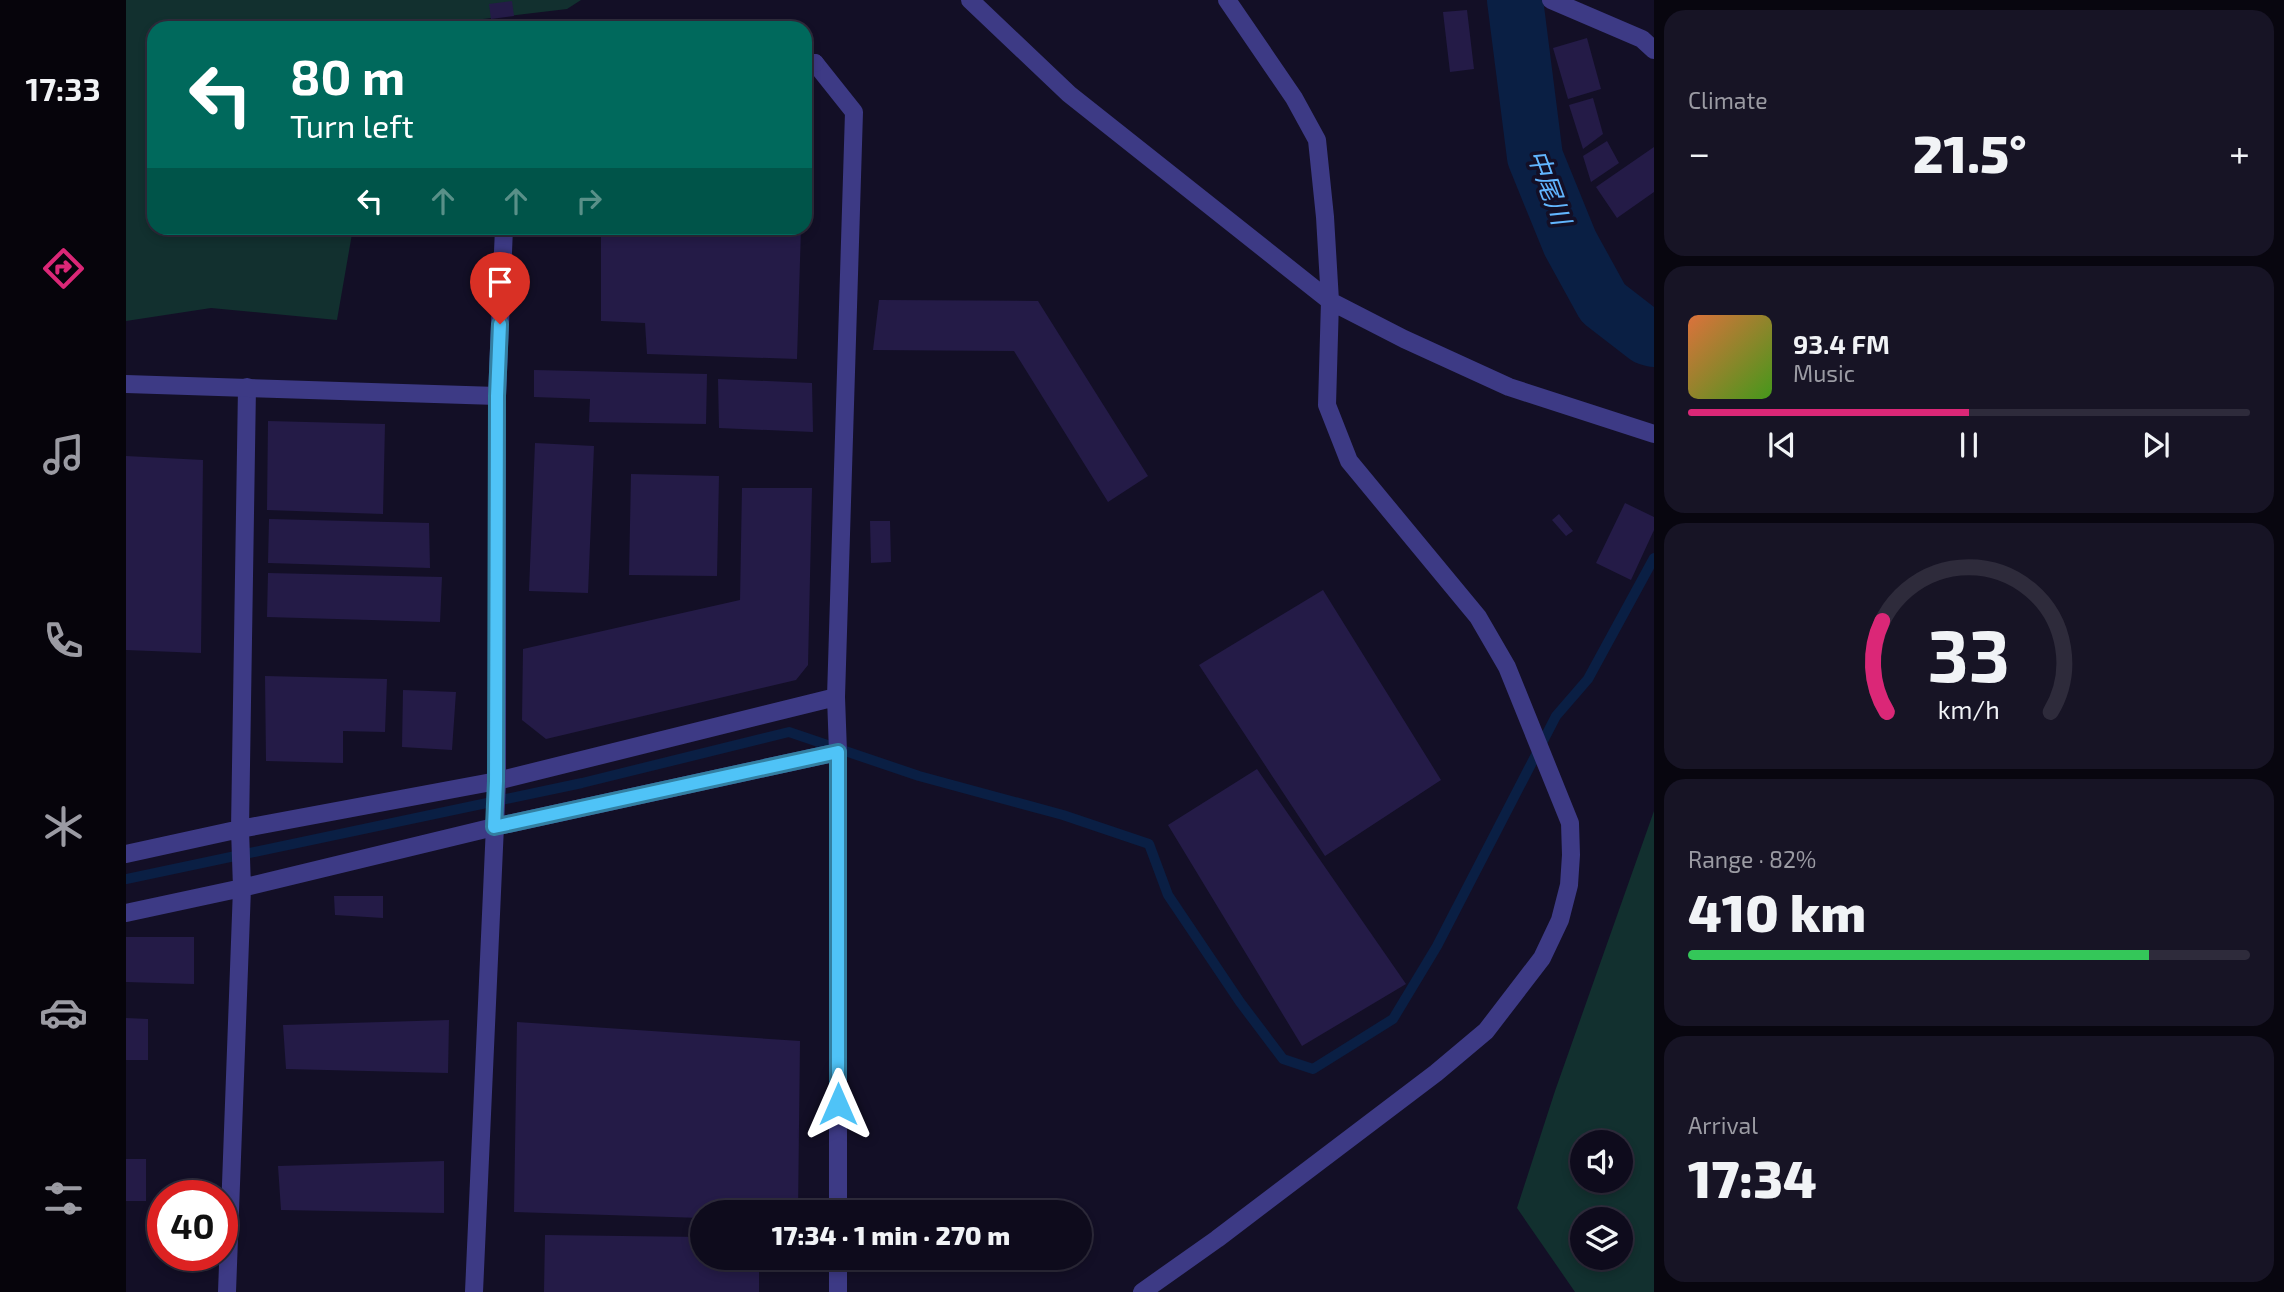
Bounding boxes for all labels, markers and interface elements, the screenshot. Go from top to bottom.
text: 80 m [290,46,405,105]
icon: left [175,49,266,140]
text: 17:33 [25,69,101,107]
text: Climate [1688,86,1768,114]
text: Turn left [290,106,414,144]
text: 21.5° [1913,121,2027,183]
text: − [1688,129,1710,175]
text: + [2229,129,2250,175]
water label: 中尾川 [1523,145,1579,231]
icon: left [351,182,389,220]
icon: ahead [424,182,462,220]
icon: ahead [497,182,535,220]
icon: right [570,182,608,220]
icon: directions [39,244,88,293]
pin [470,252,530,324]
icon: arrive [481,263,519,301]
text: 93.4 FM [1793,328,1890,359]
text: Music [1793,359,1855,387]
icon: previous [1763,426,1801,464]
icon: pause [1950,426,1988,464]
icon: next [2137,426,2175,464]
icon: music [39,430,88,479]
text: 33 [1928,609,2010,697]
icon: phone [39,616,88,665]
text: km/h [1938,694,2000,724]
icon: climate [39,802,88,851]
text: Range · 82% [1688,845,1816,873]
text: 410 km [1688,880,1866,942]
icon: car [39,988,88,1037]
position arrow [801,1067,875,1141]
text: Arrival [1688,1111,1758,1139]
map controls [1570,1130,1633,1270]
button: sound [1570,1130,1633,1193]
text: 17:34 [1688,1146,1817,1208]
icon: filters [39,1174,88,1223]
speed limit sign: 40 [147,1180,238,1271]
button: layers [1570,1207,1633,1270]
text: 17:34 · 1 min · 270 m [772,1219,1010,1250]

